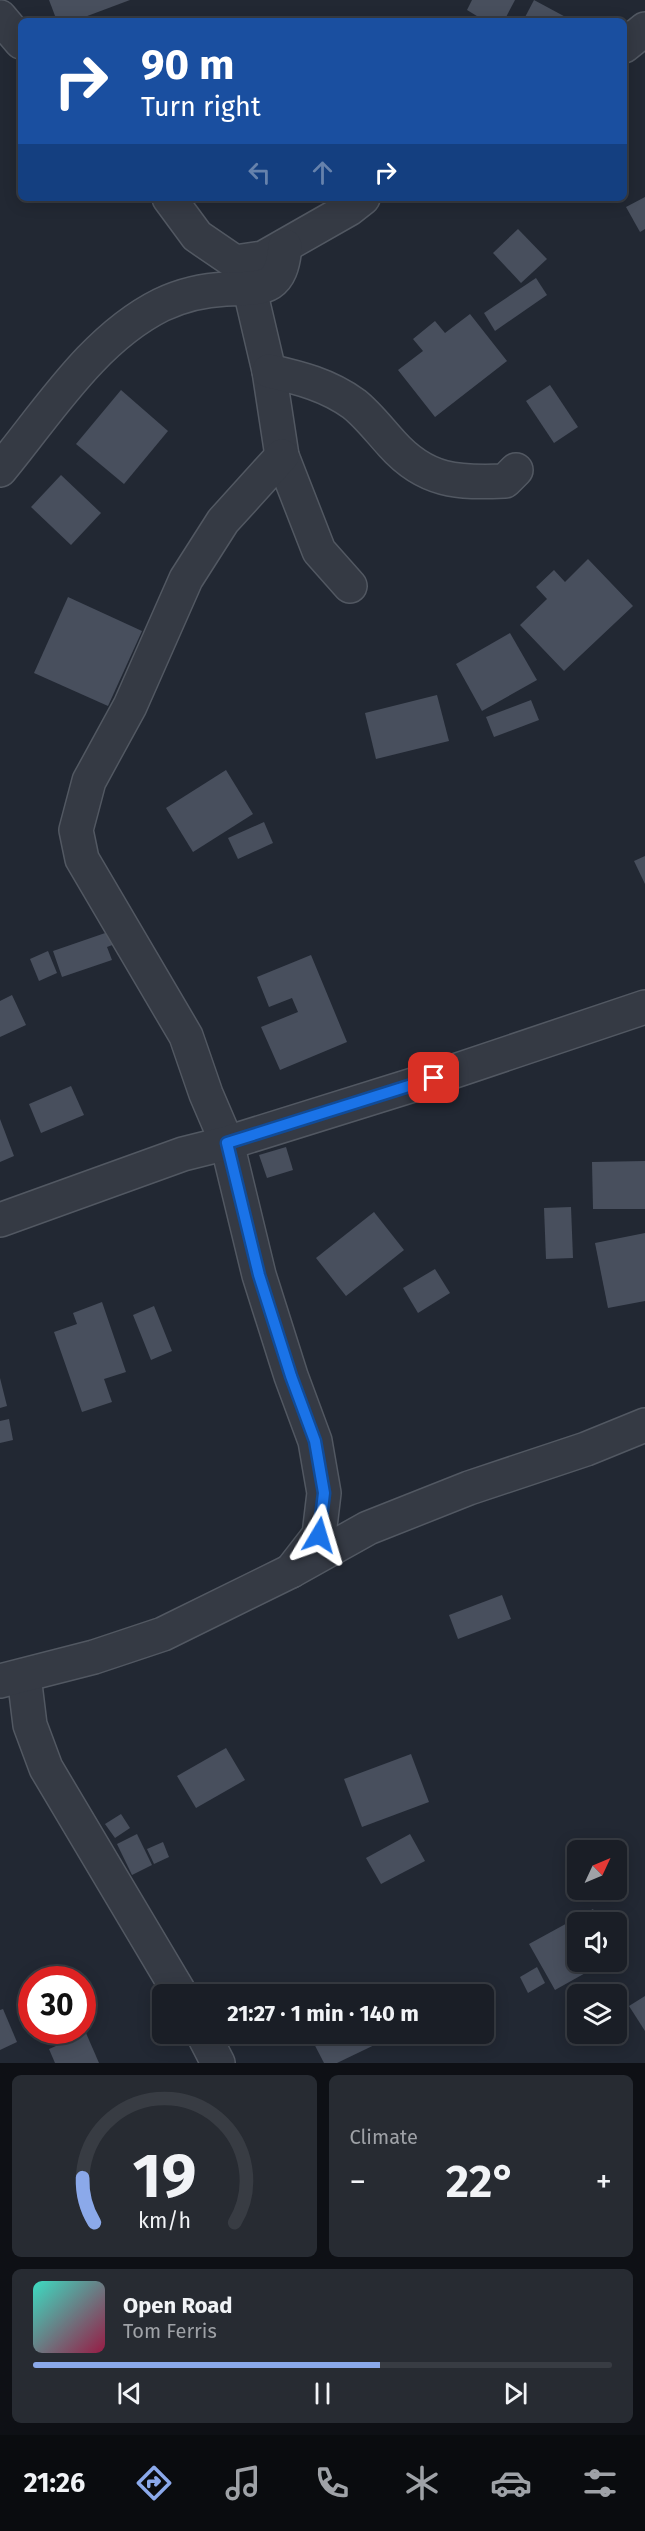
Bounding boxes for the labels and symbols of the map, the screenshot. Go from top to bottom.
pin [408,1052,459,1103]
position arrow [287,1503,351,1567]
north arrow [567,1840,627,1900]
speed limit sign: 30 [18,1966,96,2044]

